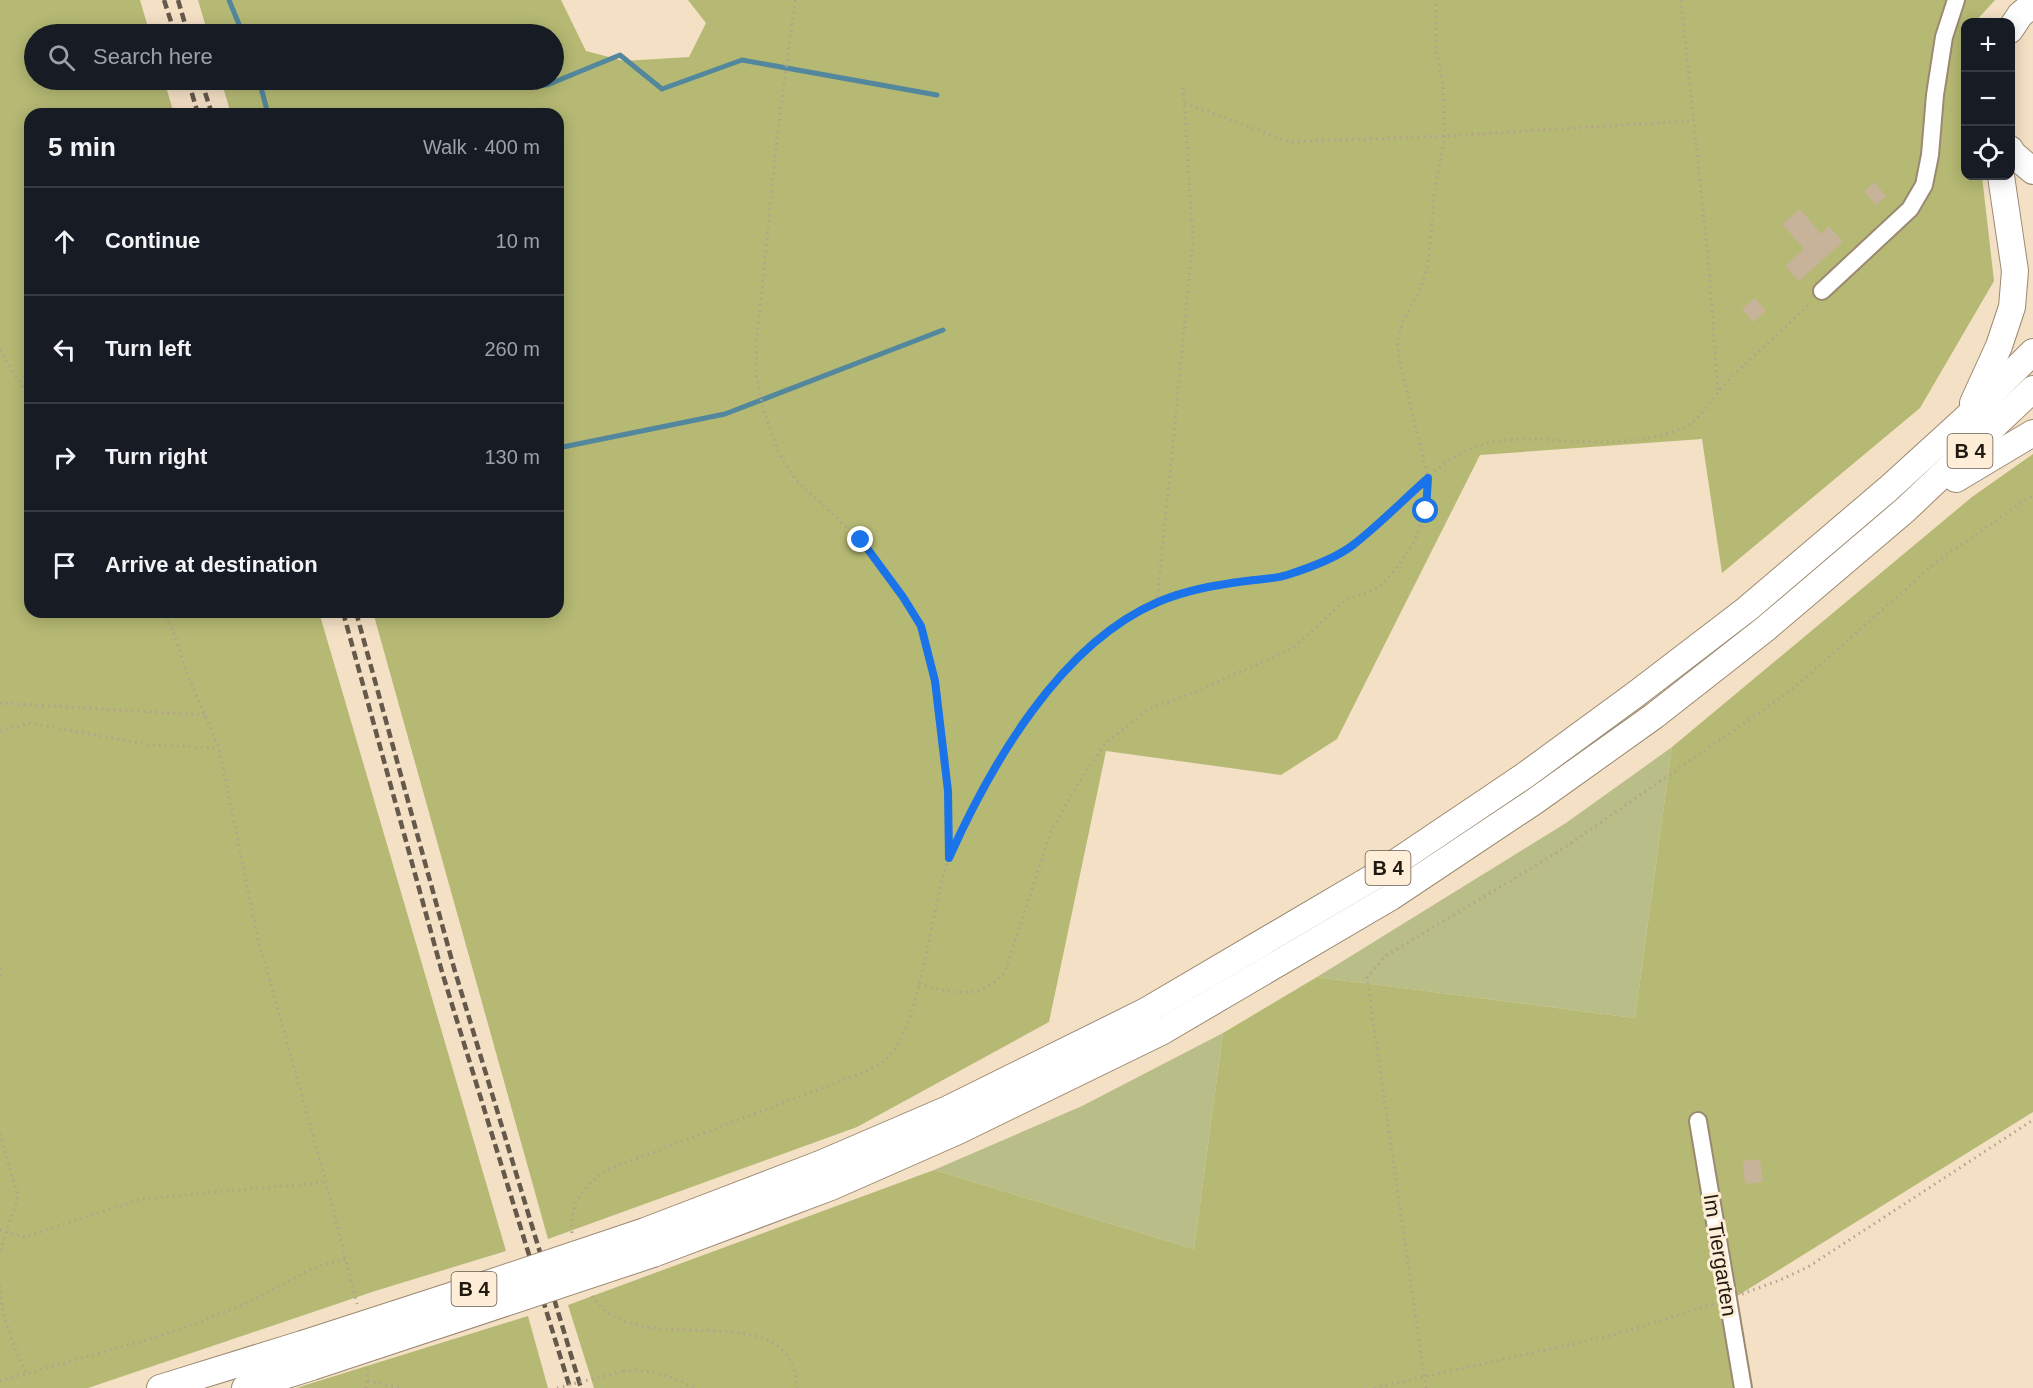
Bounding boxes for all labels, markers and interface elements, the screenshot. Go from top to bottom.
map controls [1961,18,2015,180]
button: + [1961,18,2015,72]
search box [24,24,564,90]
icon: search [45,41,78,74]
text: Search here [93,44,213,69]
button: − [1961,72,2015,126]
button: locate [1961,126,2015,180]
text: 5 min [48,132,116,162]
text: Walk · 400 m [423,136,540,158]
icon: ahead [48,225,81,258]
text: Continue [105,228,200,253]
text: 10 m [496,230,540,252]
icon: left [48,333,81,366]
text: Turn left [105,336,191,361]
text: 260 m [484,338,540,360]
road number: B 4 [1948,434,1992,468]
icon: right [48,441,81,474]
text: Turn right [105,444,207,469]
text: 130 m [484,446,540,468]
route start [1412,497,1438,523]
route end [847,526,873,552]
icon: arrive [48,549,81,582]
text: Arrive at destination [105,552,318,577]
road number: B 4 [1366,851,1410,885]
street label: Im Tiergarten [1699,1192,1742,1318]
road number: B 4 [452,1272,496,1306]

